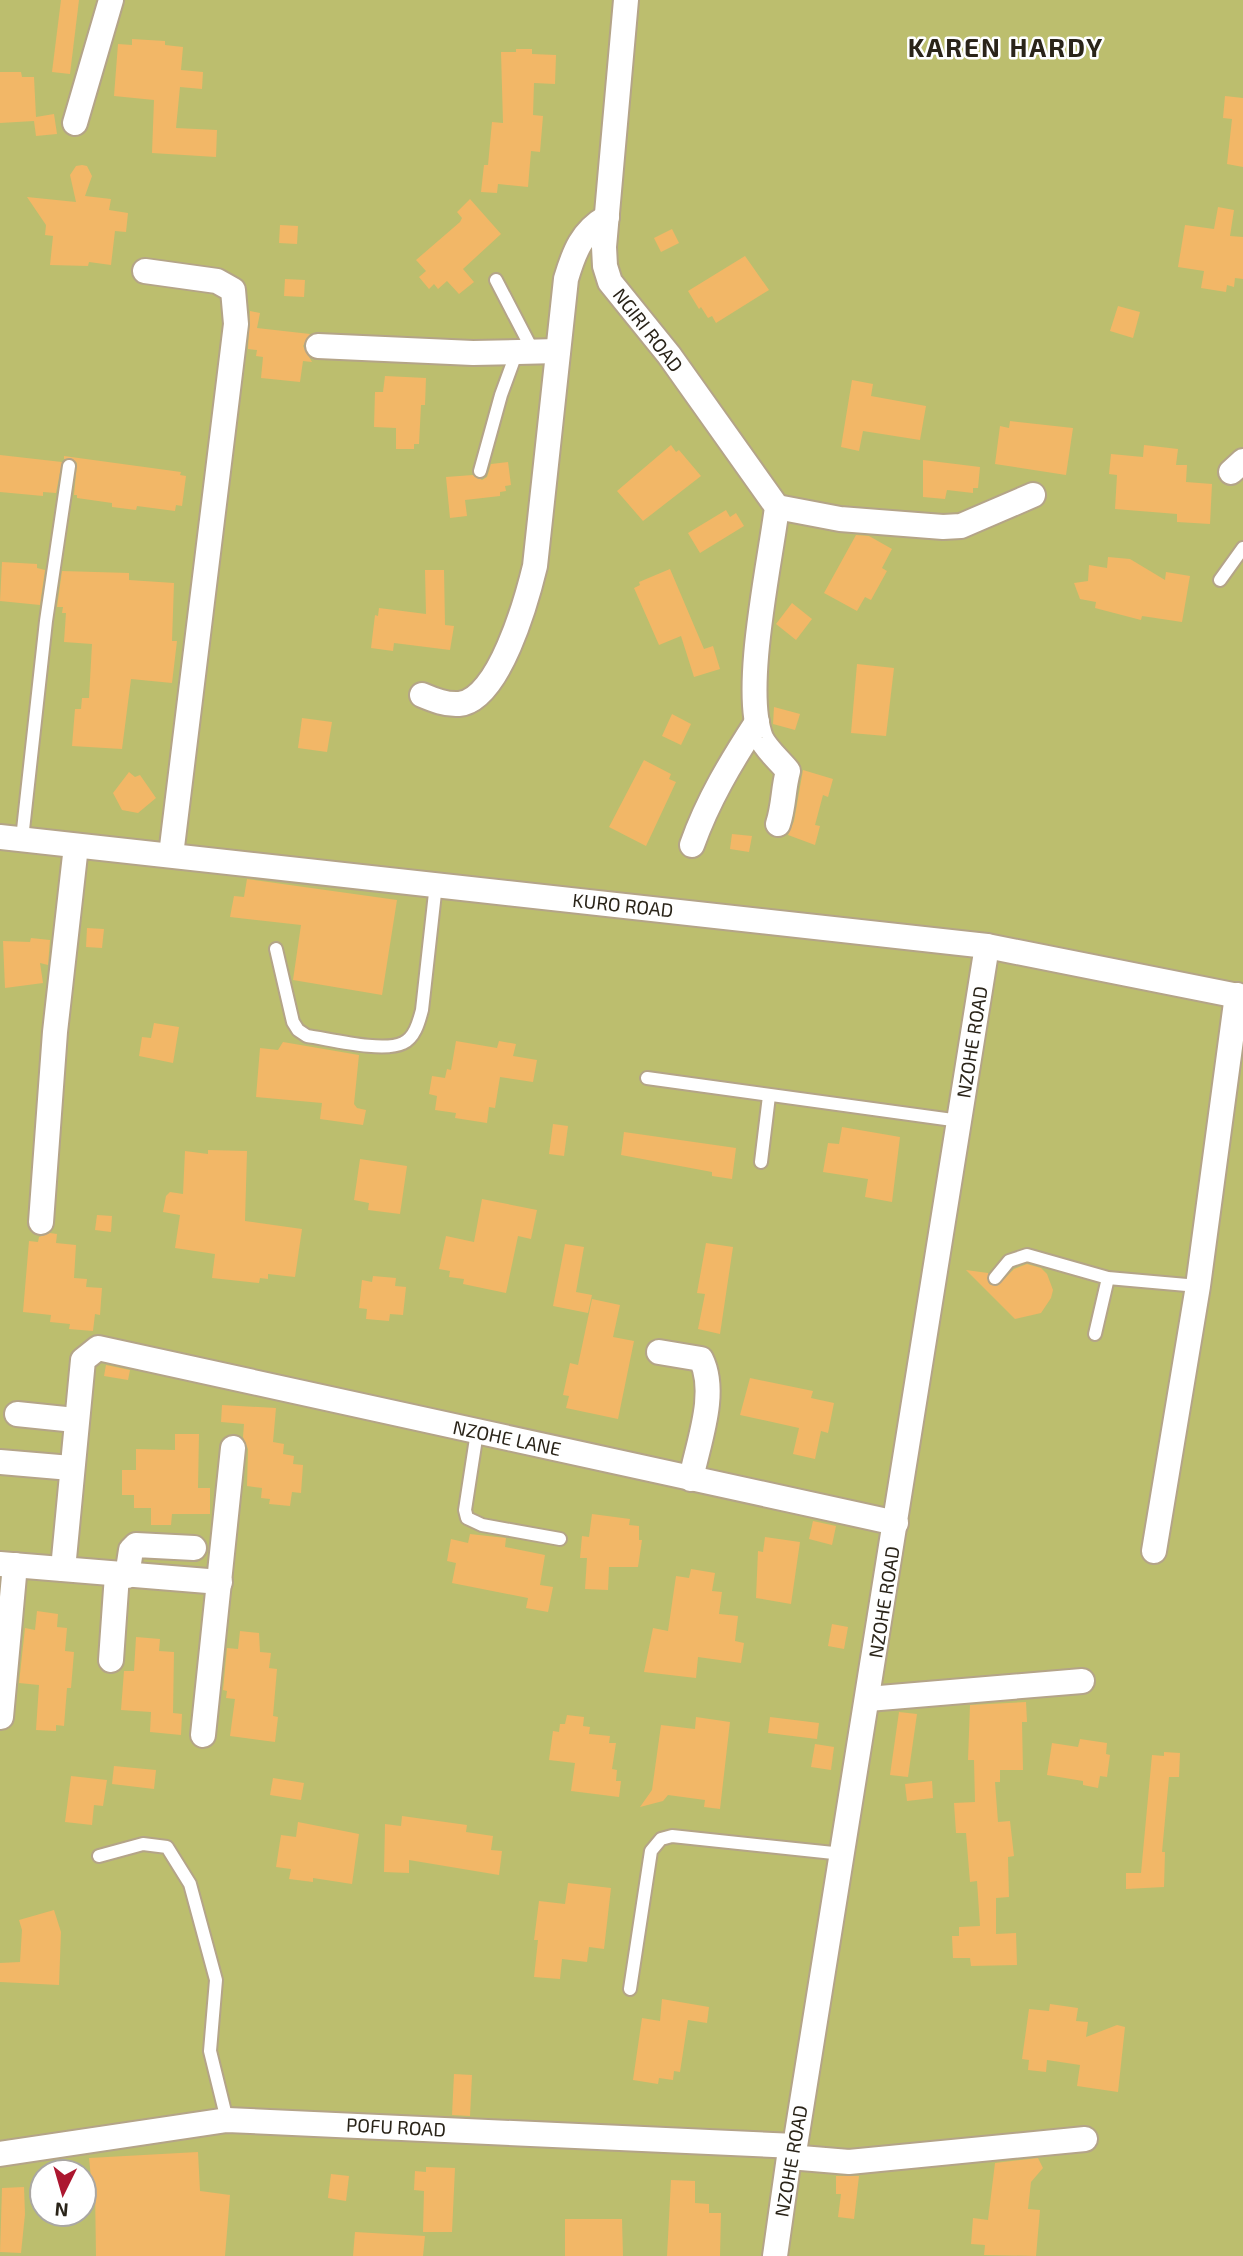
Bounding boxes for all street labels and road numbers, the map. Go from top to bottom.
street label: NGIRI ROAD [609,283,688,376]
street label: KURO ROAD [571,888,675,921]
street label: NZOHE ROAD [951,984,992,1100]
street label: NZOHE LANE [451,1415,563,1460]
street label: NZOHE ROAD [863,1544,904,1660]
street label: NZOHE ROAD [769,2103,812,2219]
street label: POFU ROAD [346,2112,446,2141]

